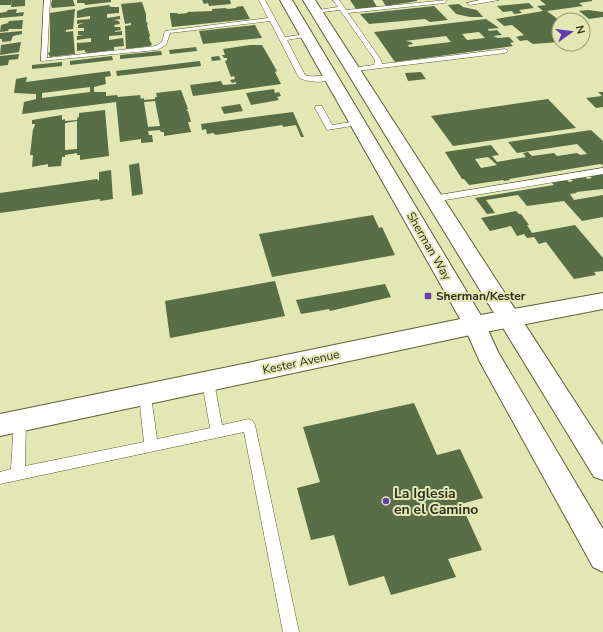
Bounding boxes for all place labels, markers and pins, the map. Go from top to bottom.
place label: Sherman/Kester [436,288,526,304]
marker: Sherman/Kester [423,291,433,301]
place label: La Iglesia en el Camino [394,484,478,519]
marker: La Iglesia en el Camino [381,496,391,506]

